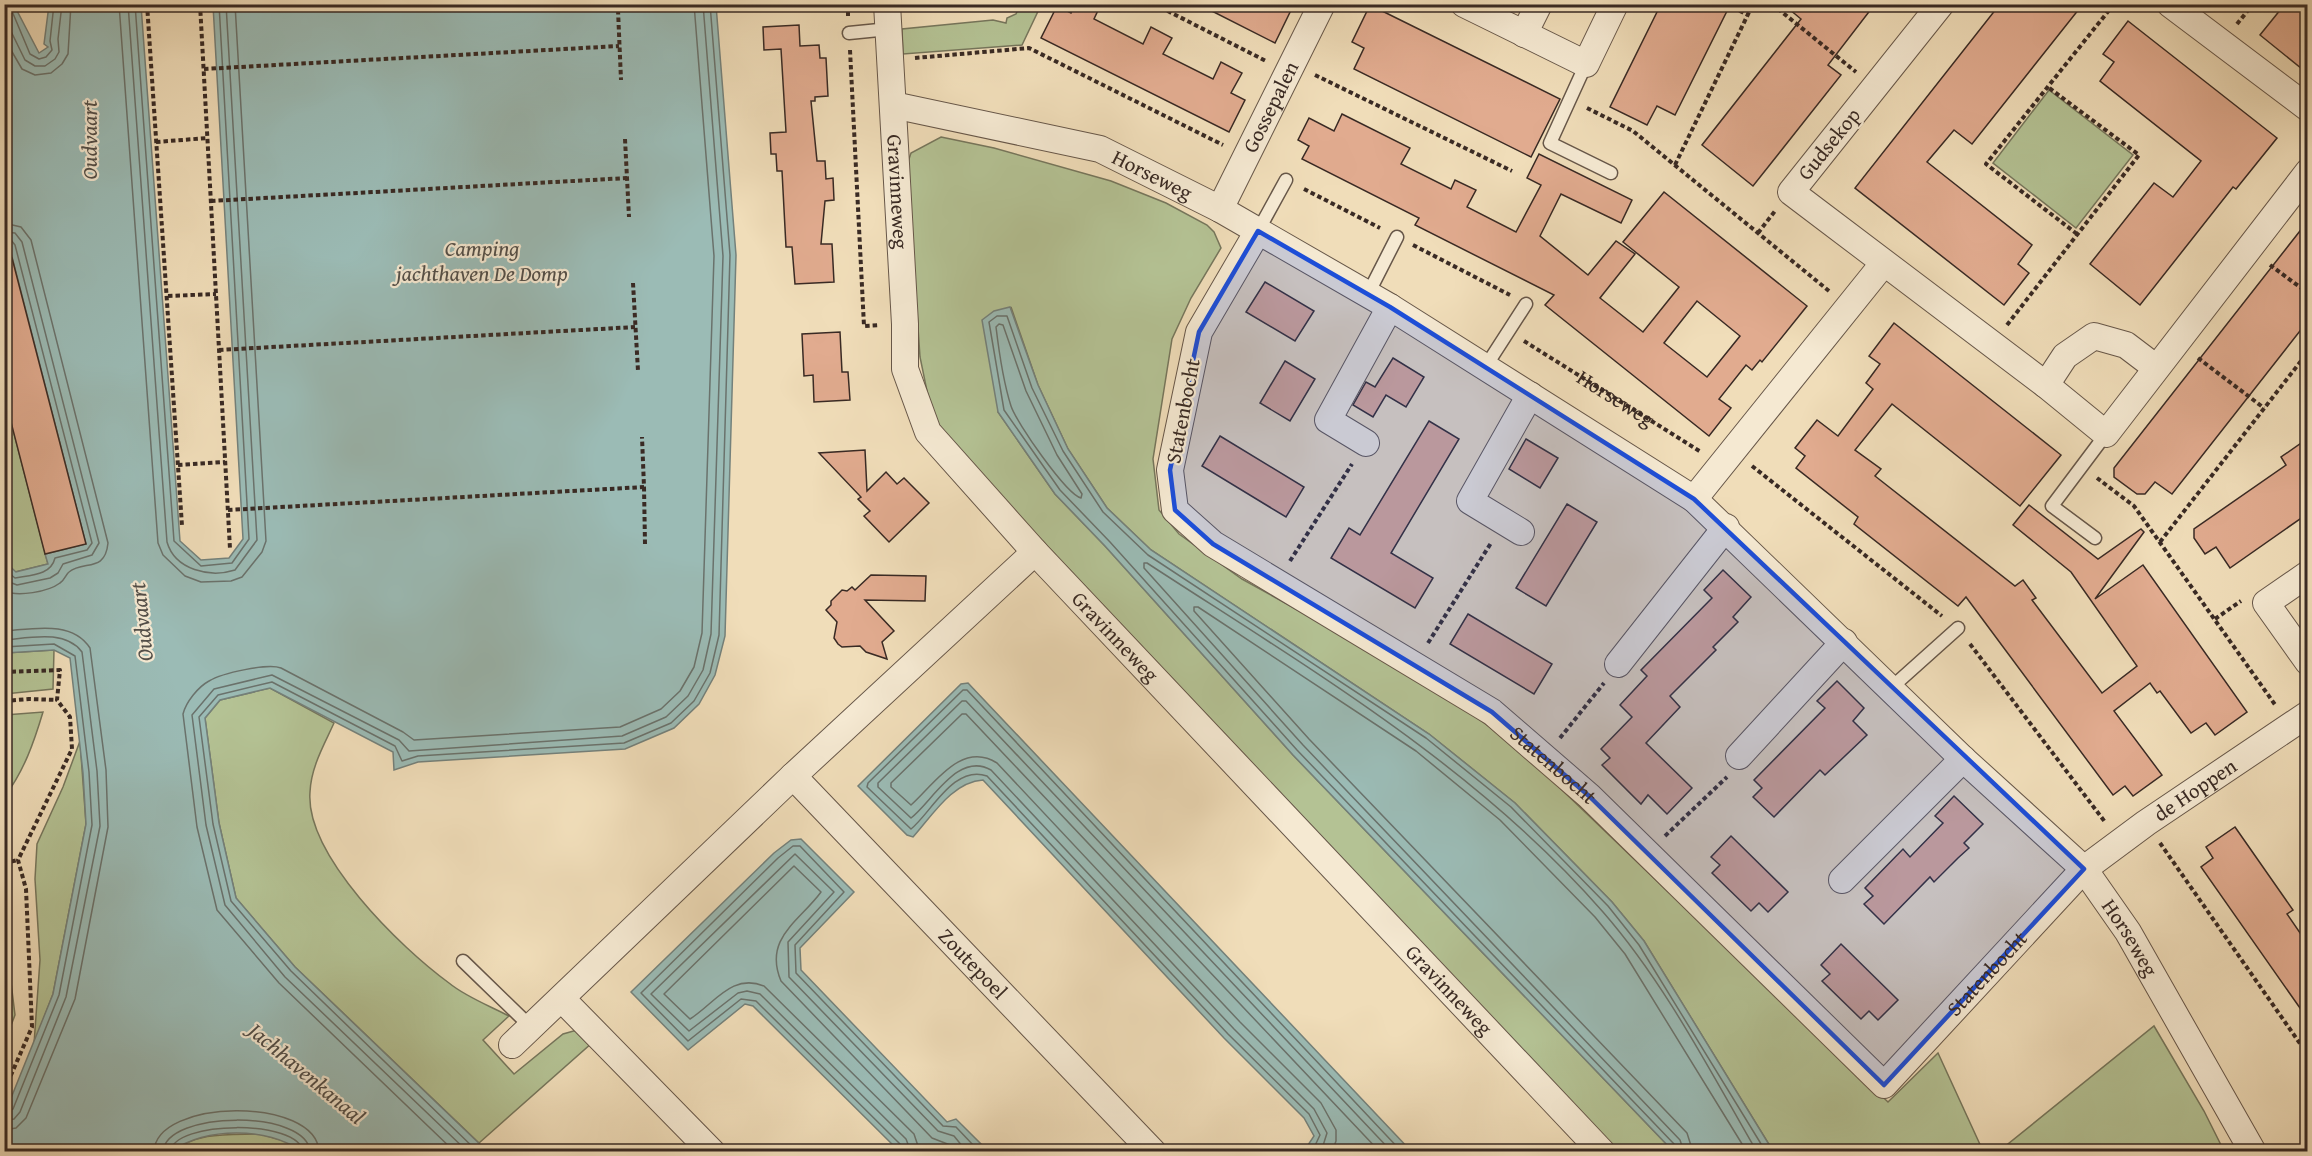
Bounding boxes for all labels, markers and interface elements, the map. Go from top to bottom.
street label: Gossepalen [1235,56,1306,158]
water label: Oudvaart [73,99,105,180]
street label: Gudsekop [1790,101,1868,187]
street label: Gravinneweg [879,133,917,251]
street label: Horseweg [1107,141,1198,208]
water label: Camping jachthaven De Domp [391,232,568,289]
street label: Statenbocht [1157,355,1208,466]
street label: Horseweg [1571,362,1661,434]
water label: Oudvaart [121,580,161,663]
street label: Gravinneweg [1065,584,1167,689]
street label: Statenbocht [1503,718,1605,811]
street label: de Hoppen [2147,750,2243,829]
street label: Horseweg [2094,892,2166,983]
street label: Zoutepoel [931,921,1015,1006]
street label: Statenbocht [1939,923,2035,1023]
street label: Gravinneweg [1398,937,1500,1043]
water label: Jachhavenkanaal [239,1012,372,1131]

